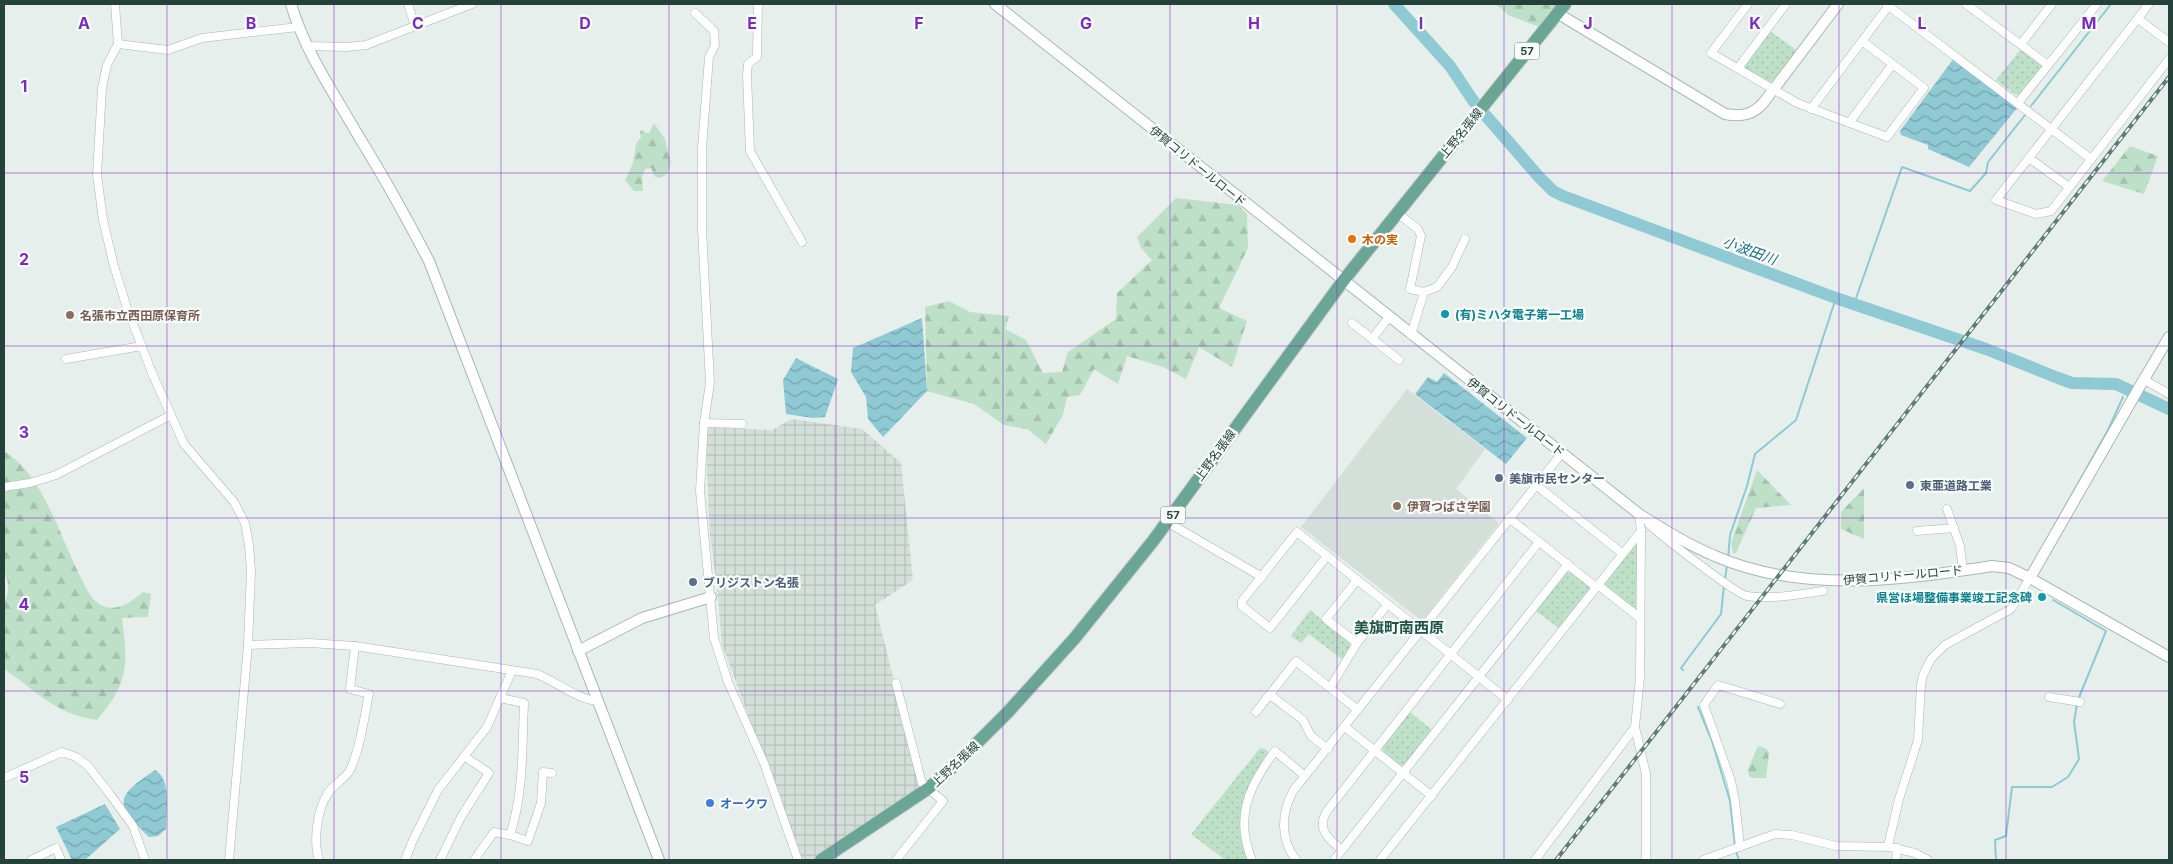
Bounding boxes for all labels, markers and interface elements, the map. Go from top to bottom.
text: A [78,13,90,33]
text: B [246,13,256,33]
text: C [412,13,424,33]
text: D [579,13,591,33]
text: E [747,13,757,33]
text: F [914,13,924,33]
text: G [1080,13,1092,33]
text: H [1248,13,1260,33]
text: I [1419,13,1423,33]
text: J [1583,13,1593,33]
text: K [1749,13,1761,33]
text: L [1917,13,1927,33]
text: M [2082,13,2096,33]
road number: 57 [1514,42,1540,59]
text: 1 [21,76,27,96]
street label: 上野名張線 [1436,105,1486,161]
street label: 伊賀コリドールロード [1147,122,1249,210]
place label: 木の実 [1362,232,1398,247]
water label: 小波田川 [1721,232,1781,268]
marker: 木の実 [1346,233,1358,245]
text: 2 [19,249,29,269]
place label: (有)ミハタ電子第一工場 [1455,307,1584,322]
place label: 名張市立西田原保育所 [80,308,200,323]
marker: (有)ミハタ電子第一工場 [1439,308,1451,320]
marker: 名張市立西田原保育所 [64,309,76,321]
street label: 伊賀コリドールロード [1464,374,1568,460]
text: 3 [19,422,29,442]
street label: 上野名張線 [1191,426,1239,484]
place label: 美旗市民センター [1509,471,1605,486]
marker: 美旗市民センター [1493,472,1505,484]
place label: 東亜道路工業 [1920,478,1992,493]
marker: 東亜道路工業 [1904,479,1916,491]
place label: 伊賀つばさ学園 [1407,499,1491,514]
marker: 伊賀つばさ学園 [1391,500,1403,512]
road number: 57 [1160,506,1186,524]
street label: 伊賀コリドールロード [1843,562,1963,588]
place label: ブリジストン名張 [703,575,799,590]
marker: ブリジストン名張 [687,576,699,588]
place label: 県営ほ場整備事業竣工記念碑 [1876,590,2032,605]
marker: 県営ほ場整備事業竣工記念碑 [2036,591,2048,603]
text: 4 [19,594,30,614]
district label: 美旗町南西原 [1354,618,1444,637]
street label: 上野名張線 [928,738,982,790]
text: 5 [19,767,29,787]
place label: オークワ [720,796,768,811]
marker: オークワ [704,797,716,809]

